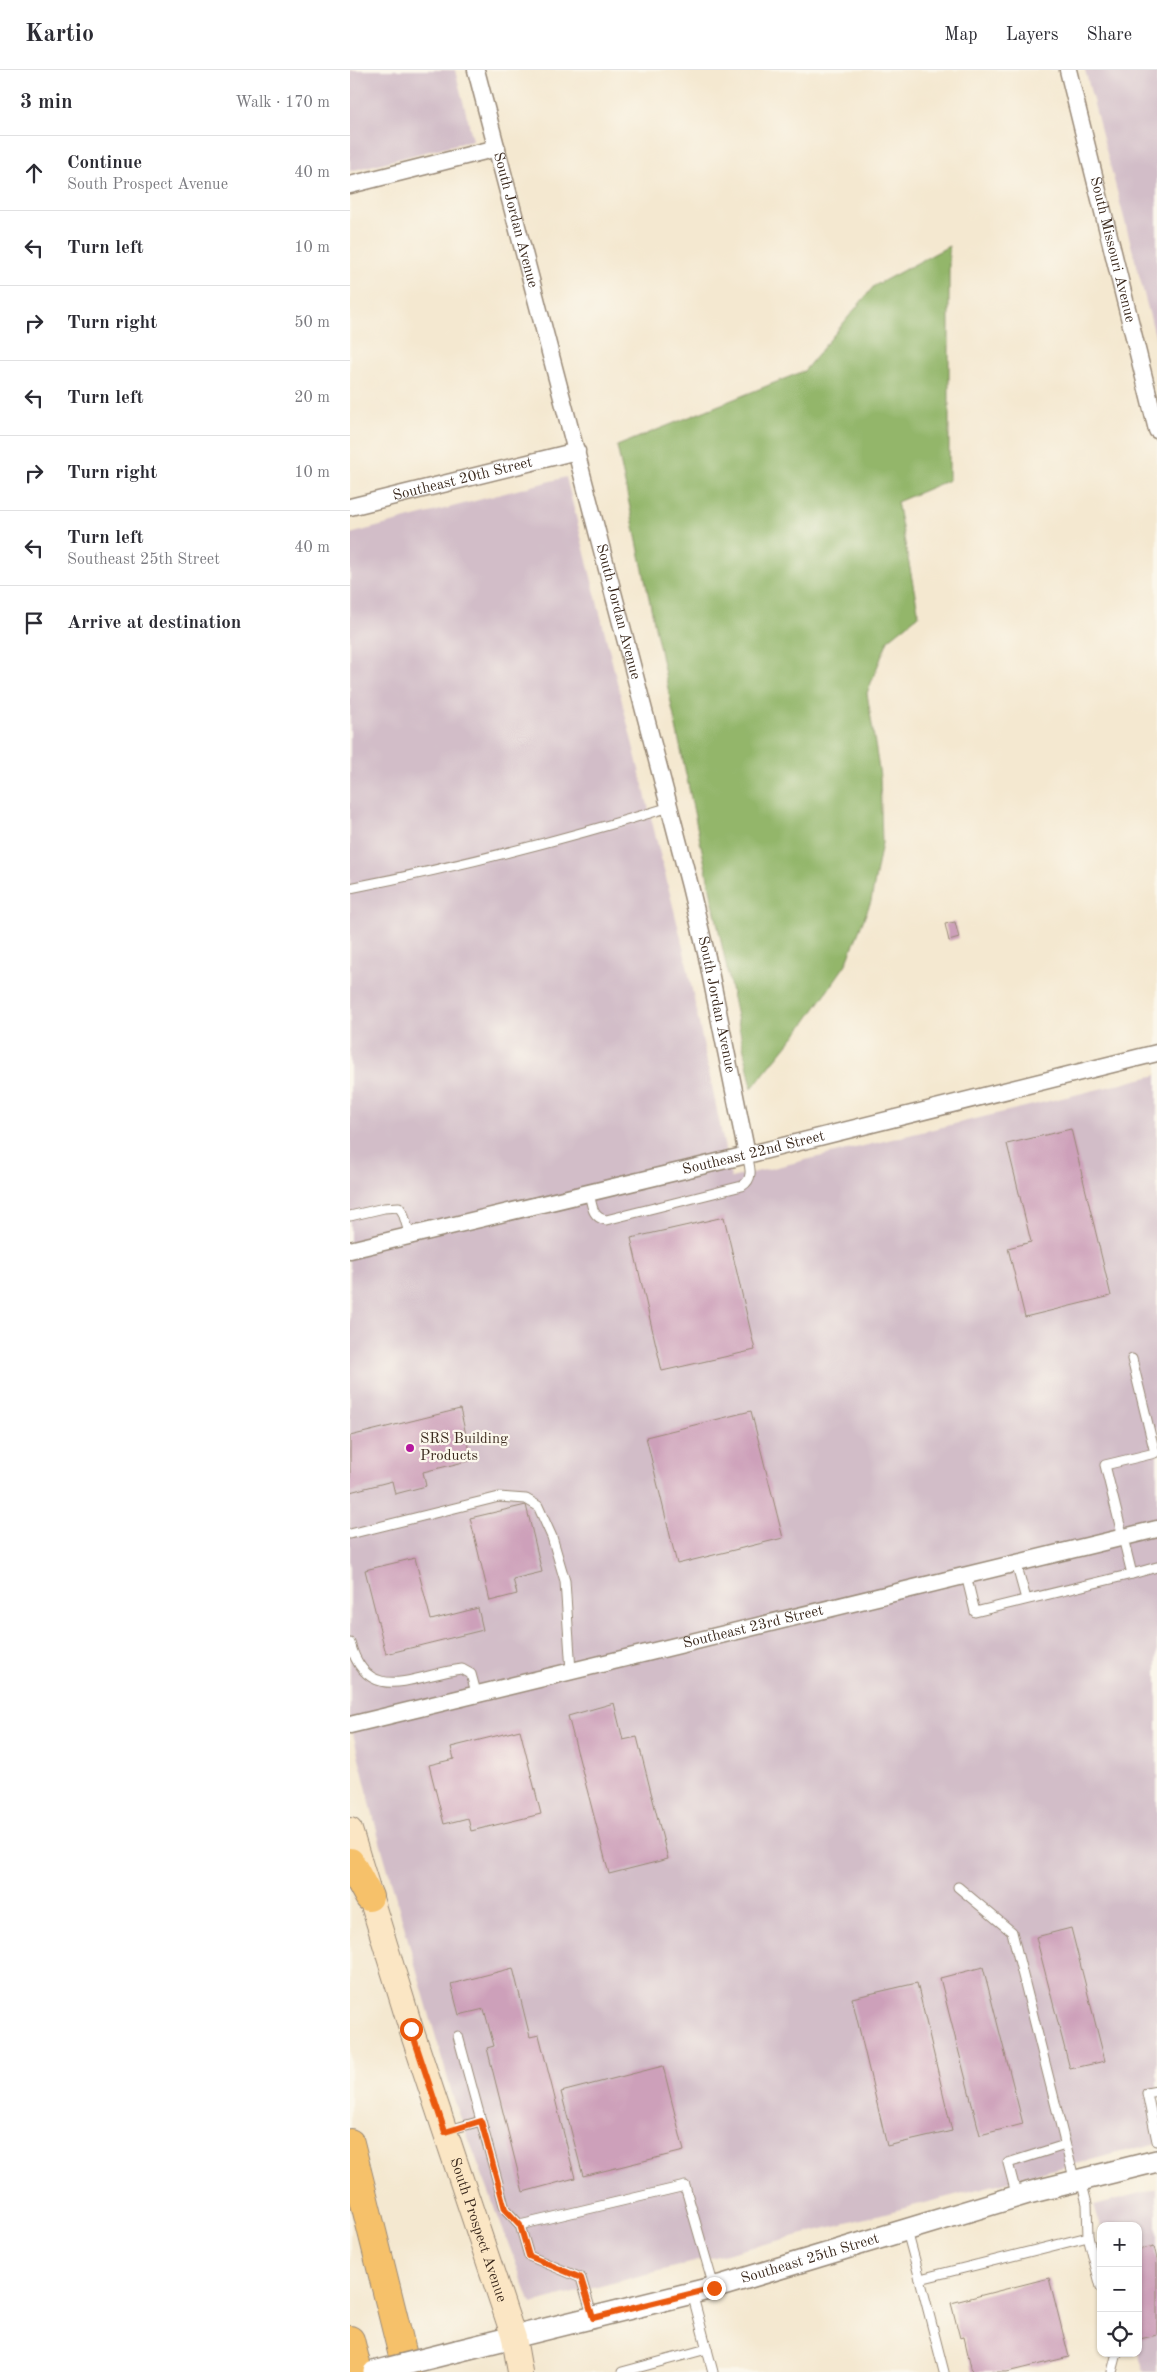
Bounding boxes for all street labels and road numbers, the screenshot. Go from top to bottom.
street label: South Jordan Avenue [490,151,540,289]
street label: South Missouri Avenue [1087,175,1138,324]
street label: Southeast 20th Street [391,455,534,504]
street label: South Jordan Avenue [593,542,643,681]
street label: South Jordan Avenue [695,935,738,1074]
street label: Southeast 22nd Street [681,1128,826,1178]
street label: Southeast 23rd Street [682,1603,825,1651]
street label: South Prospect Avenue [447,2156,509,2304]
street label: Southeast 25th Street [739,2231,881,2287]

